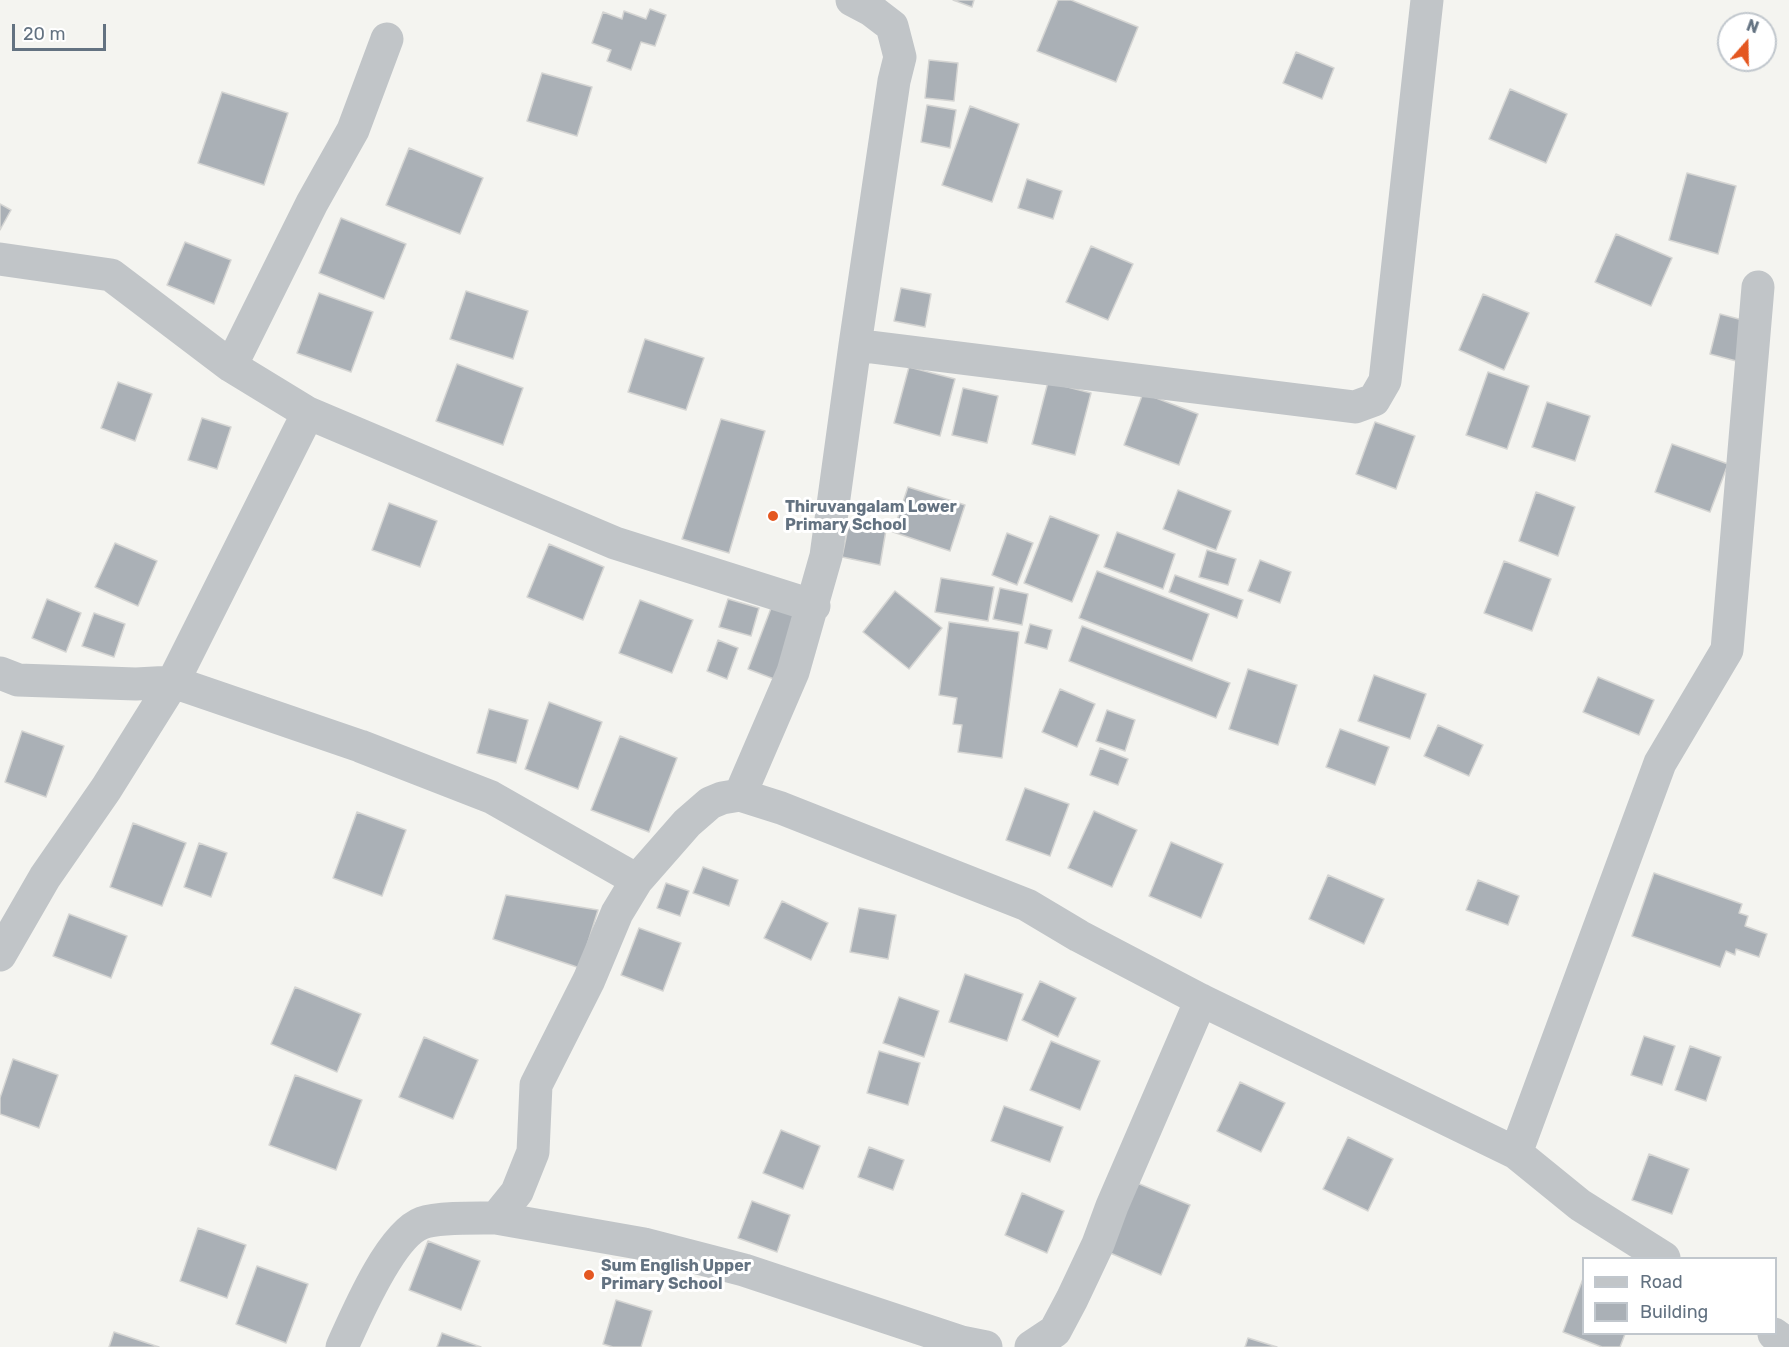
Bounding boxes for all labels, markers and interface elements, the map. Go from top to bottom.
scale bar [15,12,110,50]
north arrow [1717,12,1777,72]
text: N [1744,16,1761,37]
text: 20 m [23,23,65,45]
place label: Thiruvangalam Lower Primary School [785,497,957,535]
marker: Thiruvangalam Lower Primary School [766,509,780,523]
place label: Sum English Upper Primary School [601,1256,751,1294]
legend [1582,1257,1777,1335]
marker: Sum English Upper Primary School [582,1268,596,1282]
text: Road [1640,1271,1683,1293]
text: Building [1640,1301,1708,1323]

